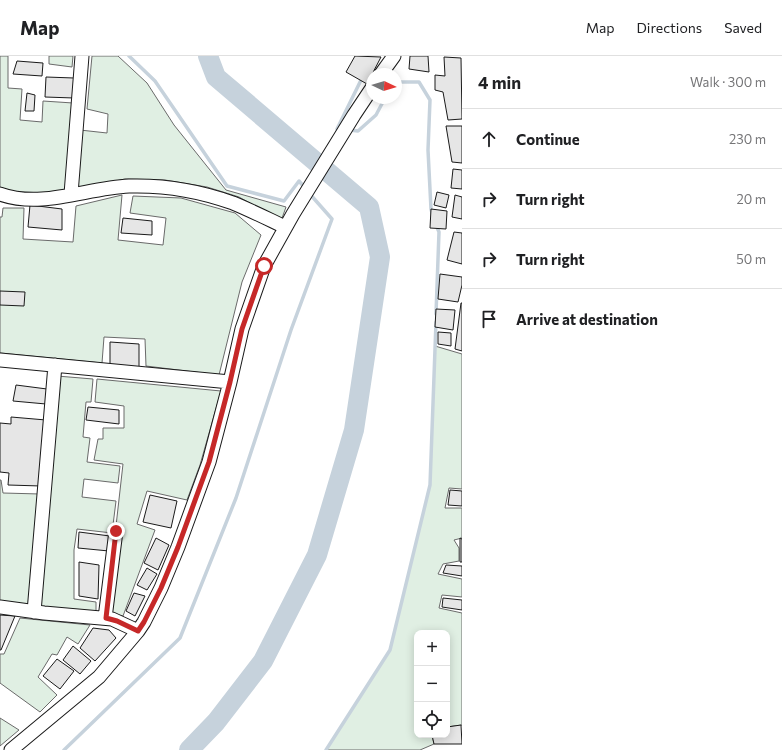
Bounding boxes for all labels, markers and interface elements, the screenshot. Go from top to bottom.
text: Map [20,16,59,39]
text: Map [586,19,615,36]
text: Directions [637,19,702,36]
text: Saved [724,19,762,36]
north arrow [366,68,402,104]
text: 4 min [478,72,521,93]
text: Walk · 300 m [690,74,766,90]
icon: ahead [478,128,500,150]
text: Continue [516,130,580,148]
text: 230 m [729,131,766,147]
icon: right [478,188,500,210]
text: Turn right [516,190,585,208]
text: 20 m [737,191,766,207]
icon: right [478,248,500,270]
text: Turn right [516,250,585,268]
text: 50 m [736,251,766,267]
route start [255,257,273,275]
icon: arrive [478,308,500,330]
text: Arrive at destination [516,310,658,328]
route end [107,522,125,540]
map controls [414,630,450,738]
button: + [414,630,450,666]
button: − [414,666,450,702]
button: locate [414,702,450,738]

